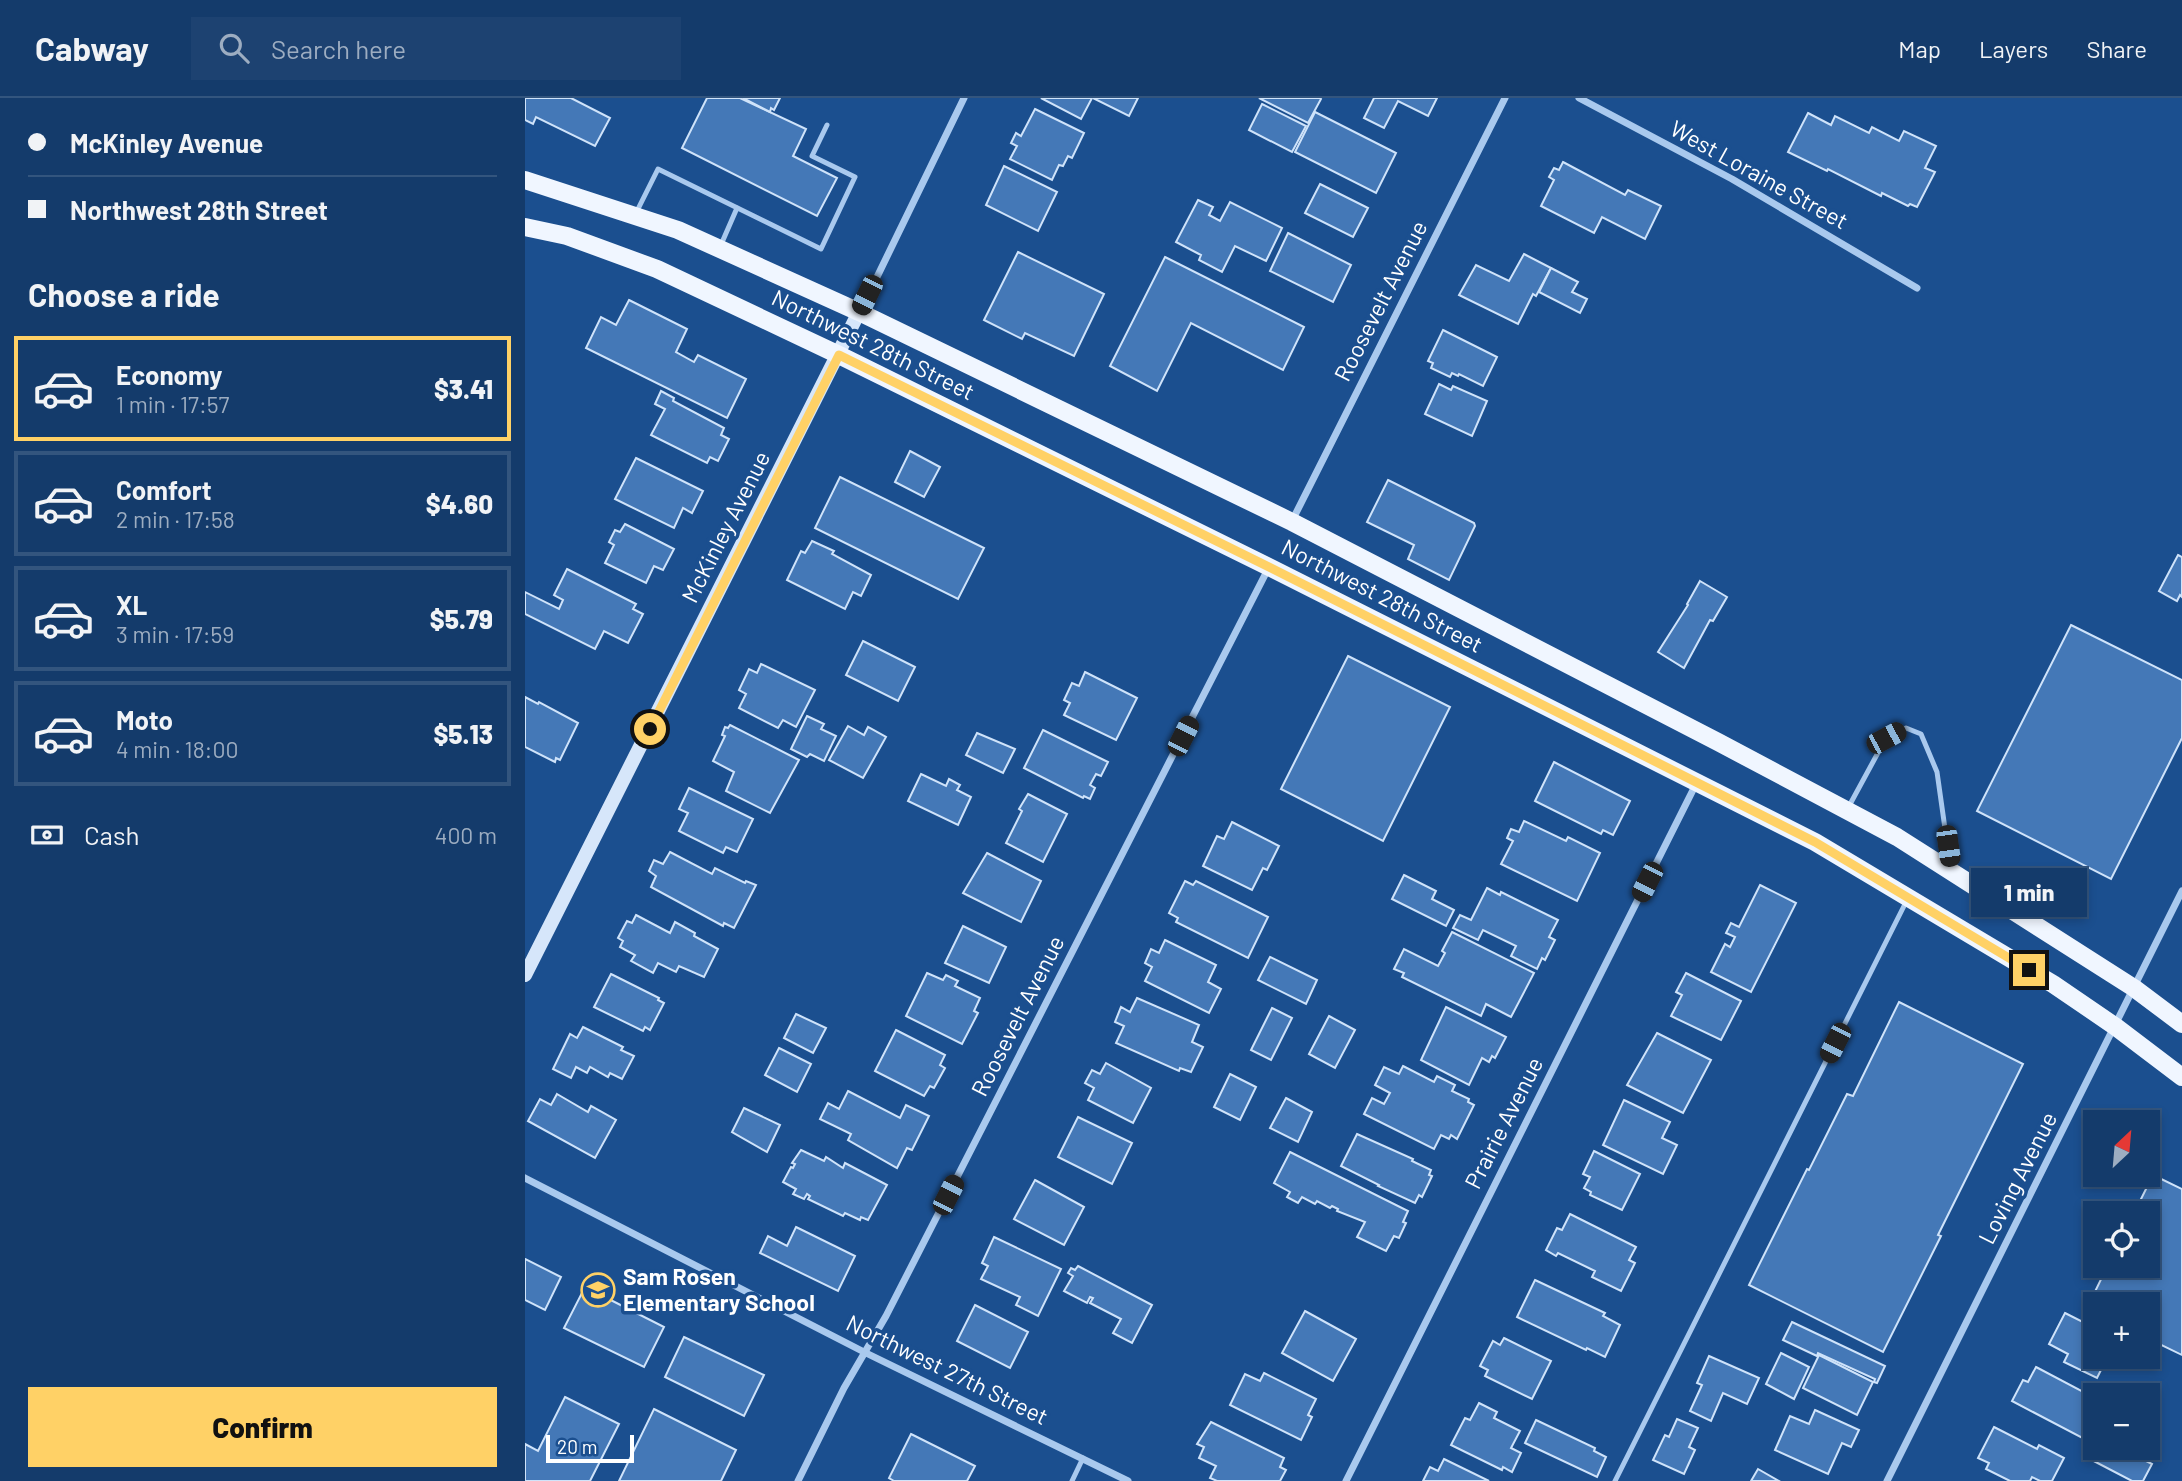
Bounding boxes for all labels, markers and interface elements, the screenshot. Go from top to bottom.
search box [191,17,681,80]
text: Cabway [35,28,149,68]
icon: search [215,29,253,67]
text: Search here [271,33,406,64]
text: Map [1898,34,1941,63]
text: Layers [1979,34,2048,63]
text: Share [2086,34,2147,63]
street label: West Loraine Street [1666,114,1853,235]
text: McKinley Avenue [70,127,263,158]
text: Northwest 28th Street [70,194,328,225]
street label: Roosevelt Avenue [1328,216,1433,385]
car [849,272,886,318]
text: Choose a ride [28,275,220,313]
street label: Northwest 28th Street [767,283,979,405]
icon: car [32,357,95,420]
text: Economy [116,359,222,390]
text: $3.41 [434,373,493,404]
text: 1 min · 17:57 [116,390,229,418]
street label: McKinley Avenue [675,446,775,607]
icon: car [32,472,95,535]
text: Comfort [116,474,212,505]
text: $4.60 [426,488,493,519]
text: 2 min · 17:58 [116,505,235,533]
street label: Northwest 28th Street [1277,532,1488,658]
icon: car [32,587,95,650]
text: XL [116,589,147,620]
text: $5.79 [430,603,493,634]
text: 3 min · 17:59 [116,620,234,648]
icon: car [32,702,95,765]
text: Moto [116,704,173,735]
route start [634,713,666,745]
car [1165,713,1202,759]
text: $5.13 [433,718,493,749]
car [1863,719,1910,757]
text: 4 min · 18:00 [116,735,238,763]
icon: cash [28,816,66,854]
text: Cash [84,819,139,850]
text: 400 m [435,821,497,849]
car [1935,824,1962,868]
car [1629,859,1666,905]
callout: 1 min [1971,868,2087,918]
text: 1 min [2004,878,2054,906]
street label: Roosevelt Avenue [965,931,1070,1100]
route end [2013,954,2045,986]
car [1817,1020,1854,1066]
street label: Prairie Avenue [1458,1052,1548,1193]
street label: Loving Avenue [1972,1107,2062,1248]
north arrow [2083,1110,2159,1186]
map controls [2083,1110,2160,1460]
car [930,1172,967,1218]
button: locate [2083,1201,2160,1278]
place label: Sam Rosen Elementary School [623,1262,815,1316]
school or university icon: Sam Rosen Elementary School [579,1271,617,1309]
button: + [2083,1292,2160,1369]
street label: Northwest 27th Street [842,1308,1053,1430]
button: − [2083,1383,2160,1460]
button: Confirm [28,1387,497,1467]
scale bar [546,1432,633,1464]
text: 20 m [557,1435,597,1458]

